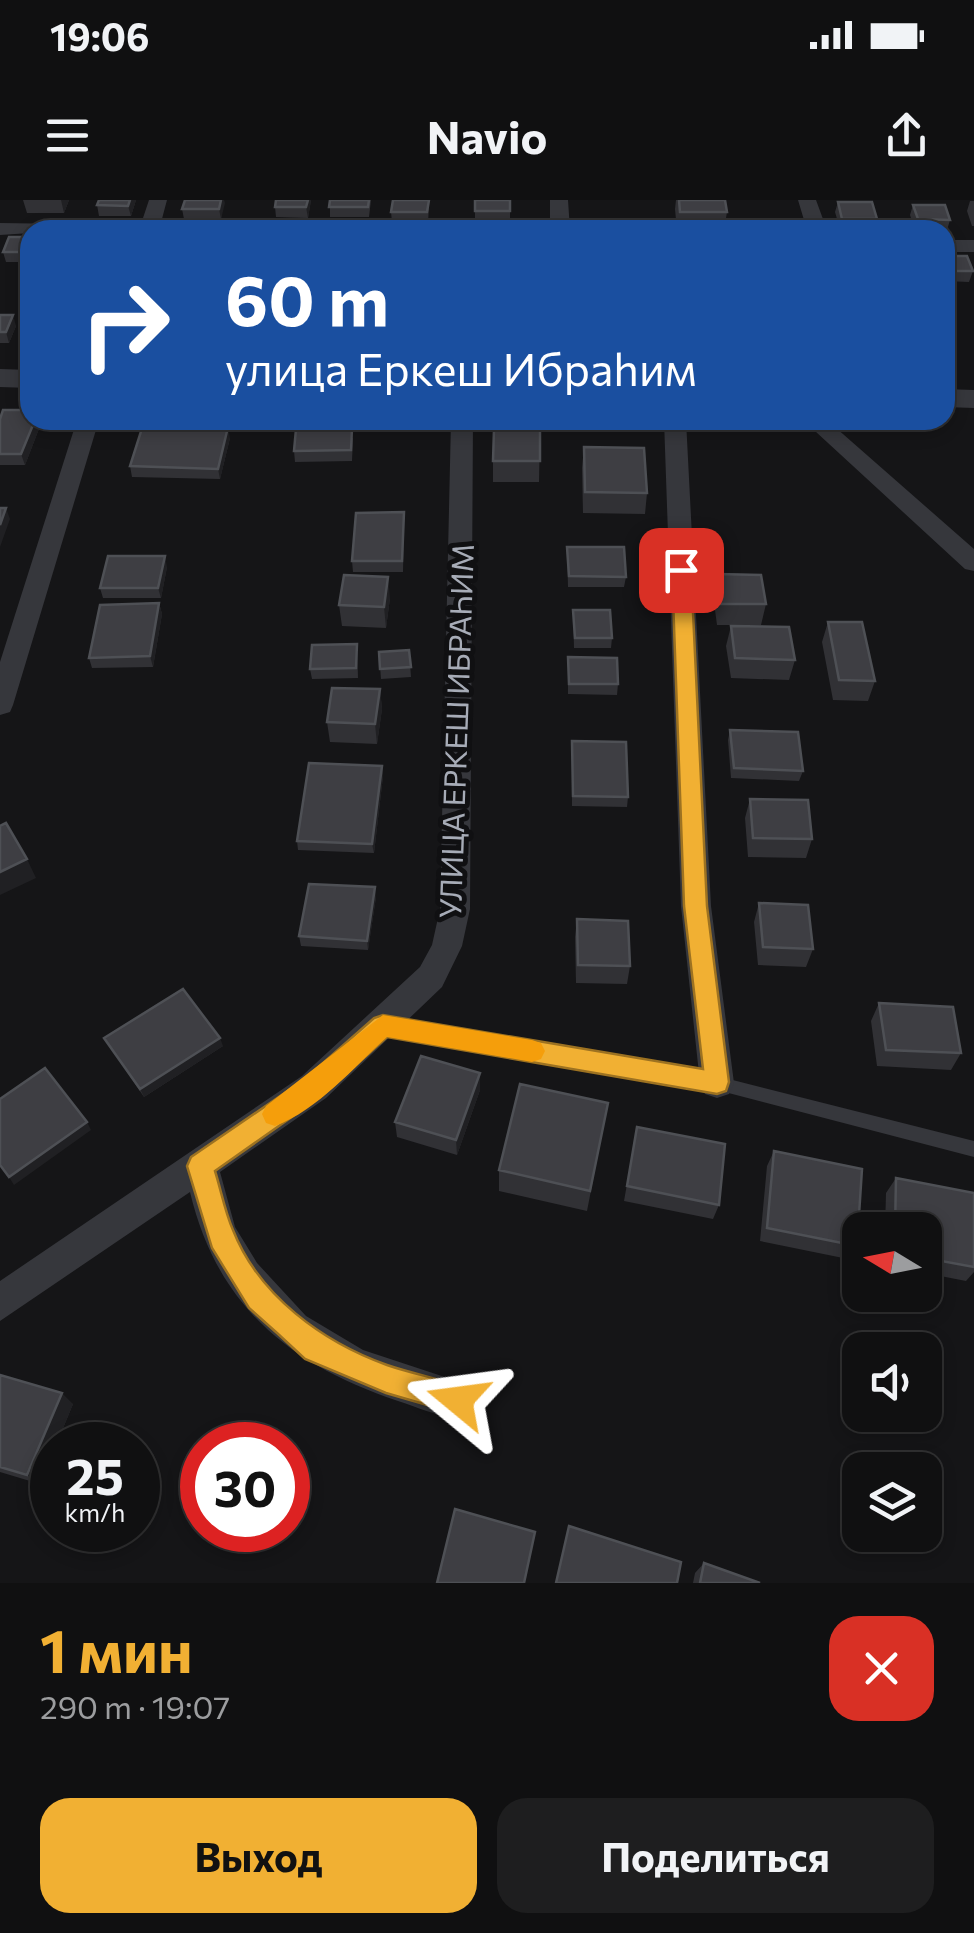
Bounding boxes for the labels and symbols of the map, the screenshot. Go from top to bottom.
pin [639,528,724,613]
street label: УЛИЦА ЕРКЕШ ИБРАҺИМ [430,543,480,919]
north arrow [842,1212,942,1312]
position arrow [406,1348,510,1452]
speed limit sign: 30 [180,1422,310,1552]

